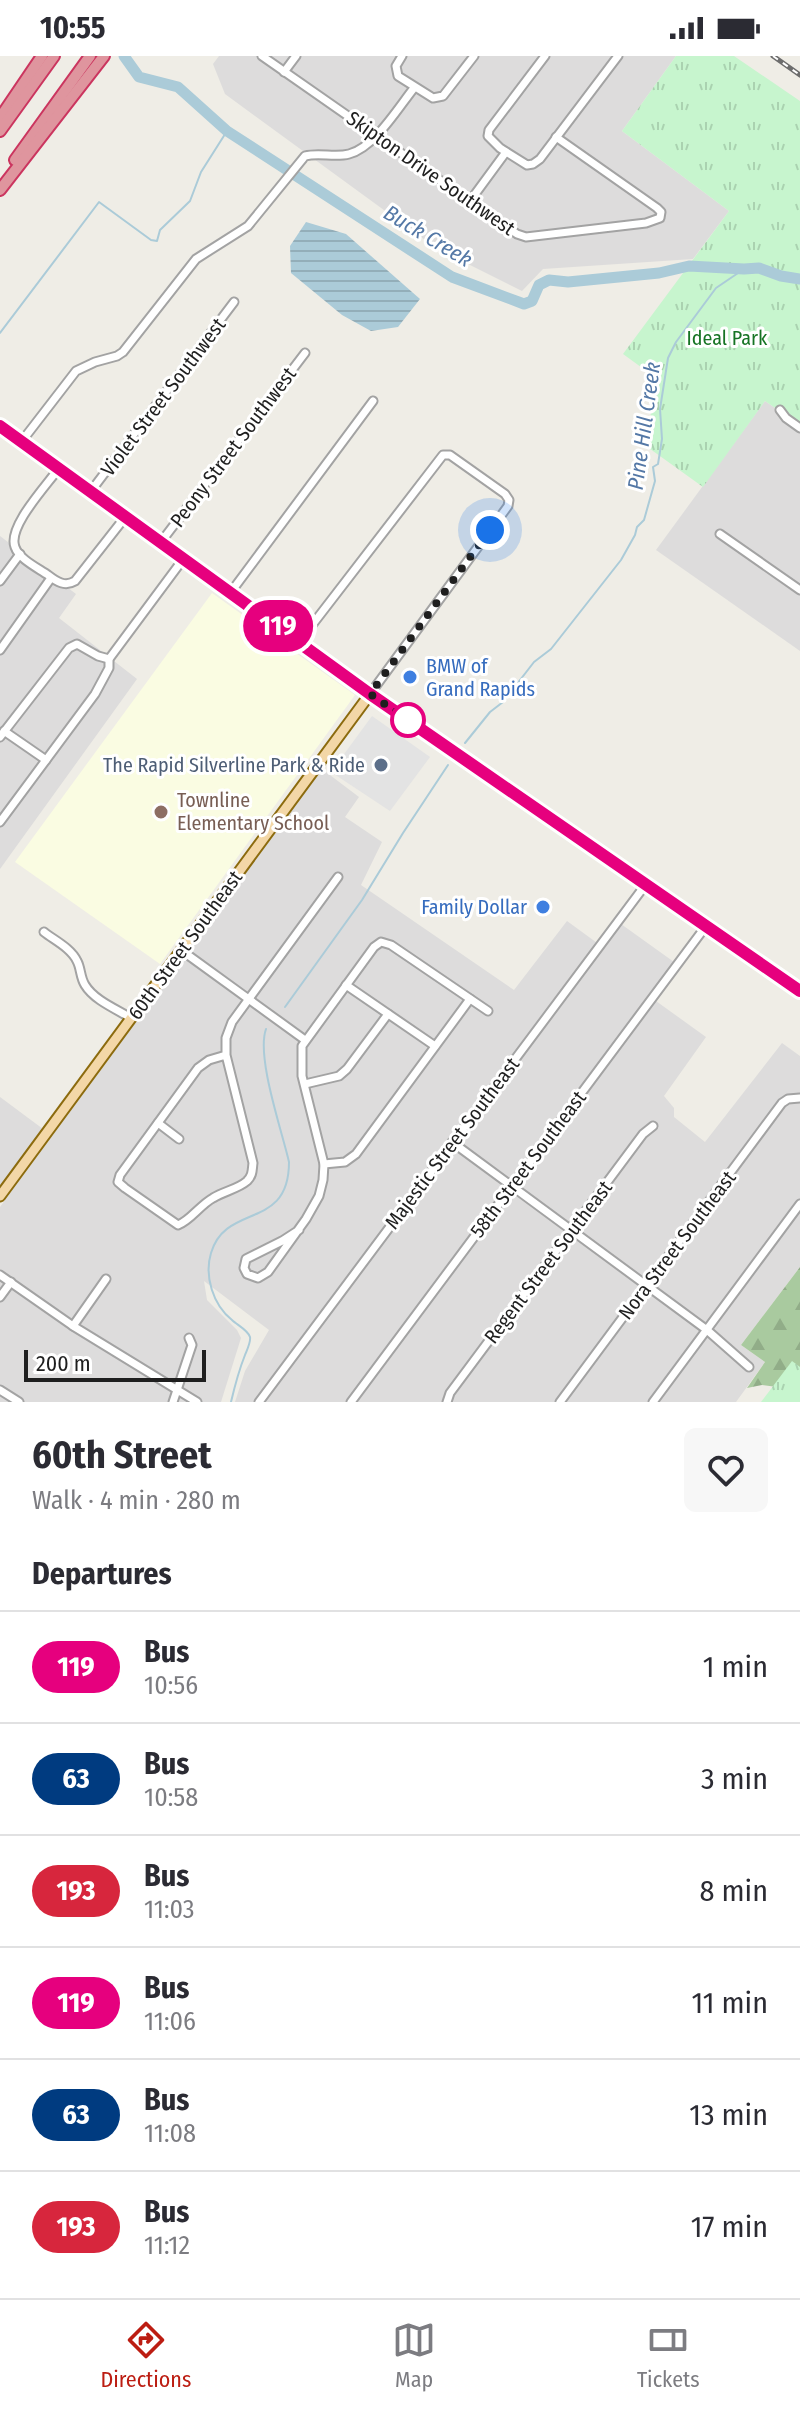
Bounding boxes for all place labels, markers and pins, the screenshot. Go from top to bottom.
place label: BMW of Grand Rapids [426,654,535,701]
marker: BMW of Grand Rapids [401,668,419,686]
unlabelled marker [391,703,425,737]
place label: The Rapid Silverline Park & Ride [103,753,365,777]
marker: The Rapid Silverline Park & Ride [372,756,390,774]
place label: Townline Elementary School [177,788,329,835]
marker: Townline Elementary School [152,803,170,821]
place label: Family Dollar [421,895,527,919]
marker: Family Dollar [534,898,552,916]

